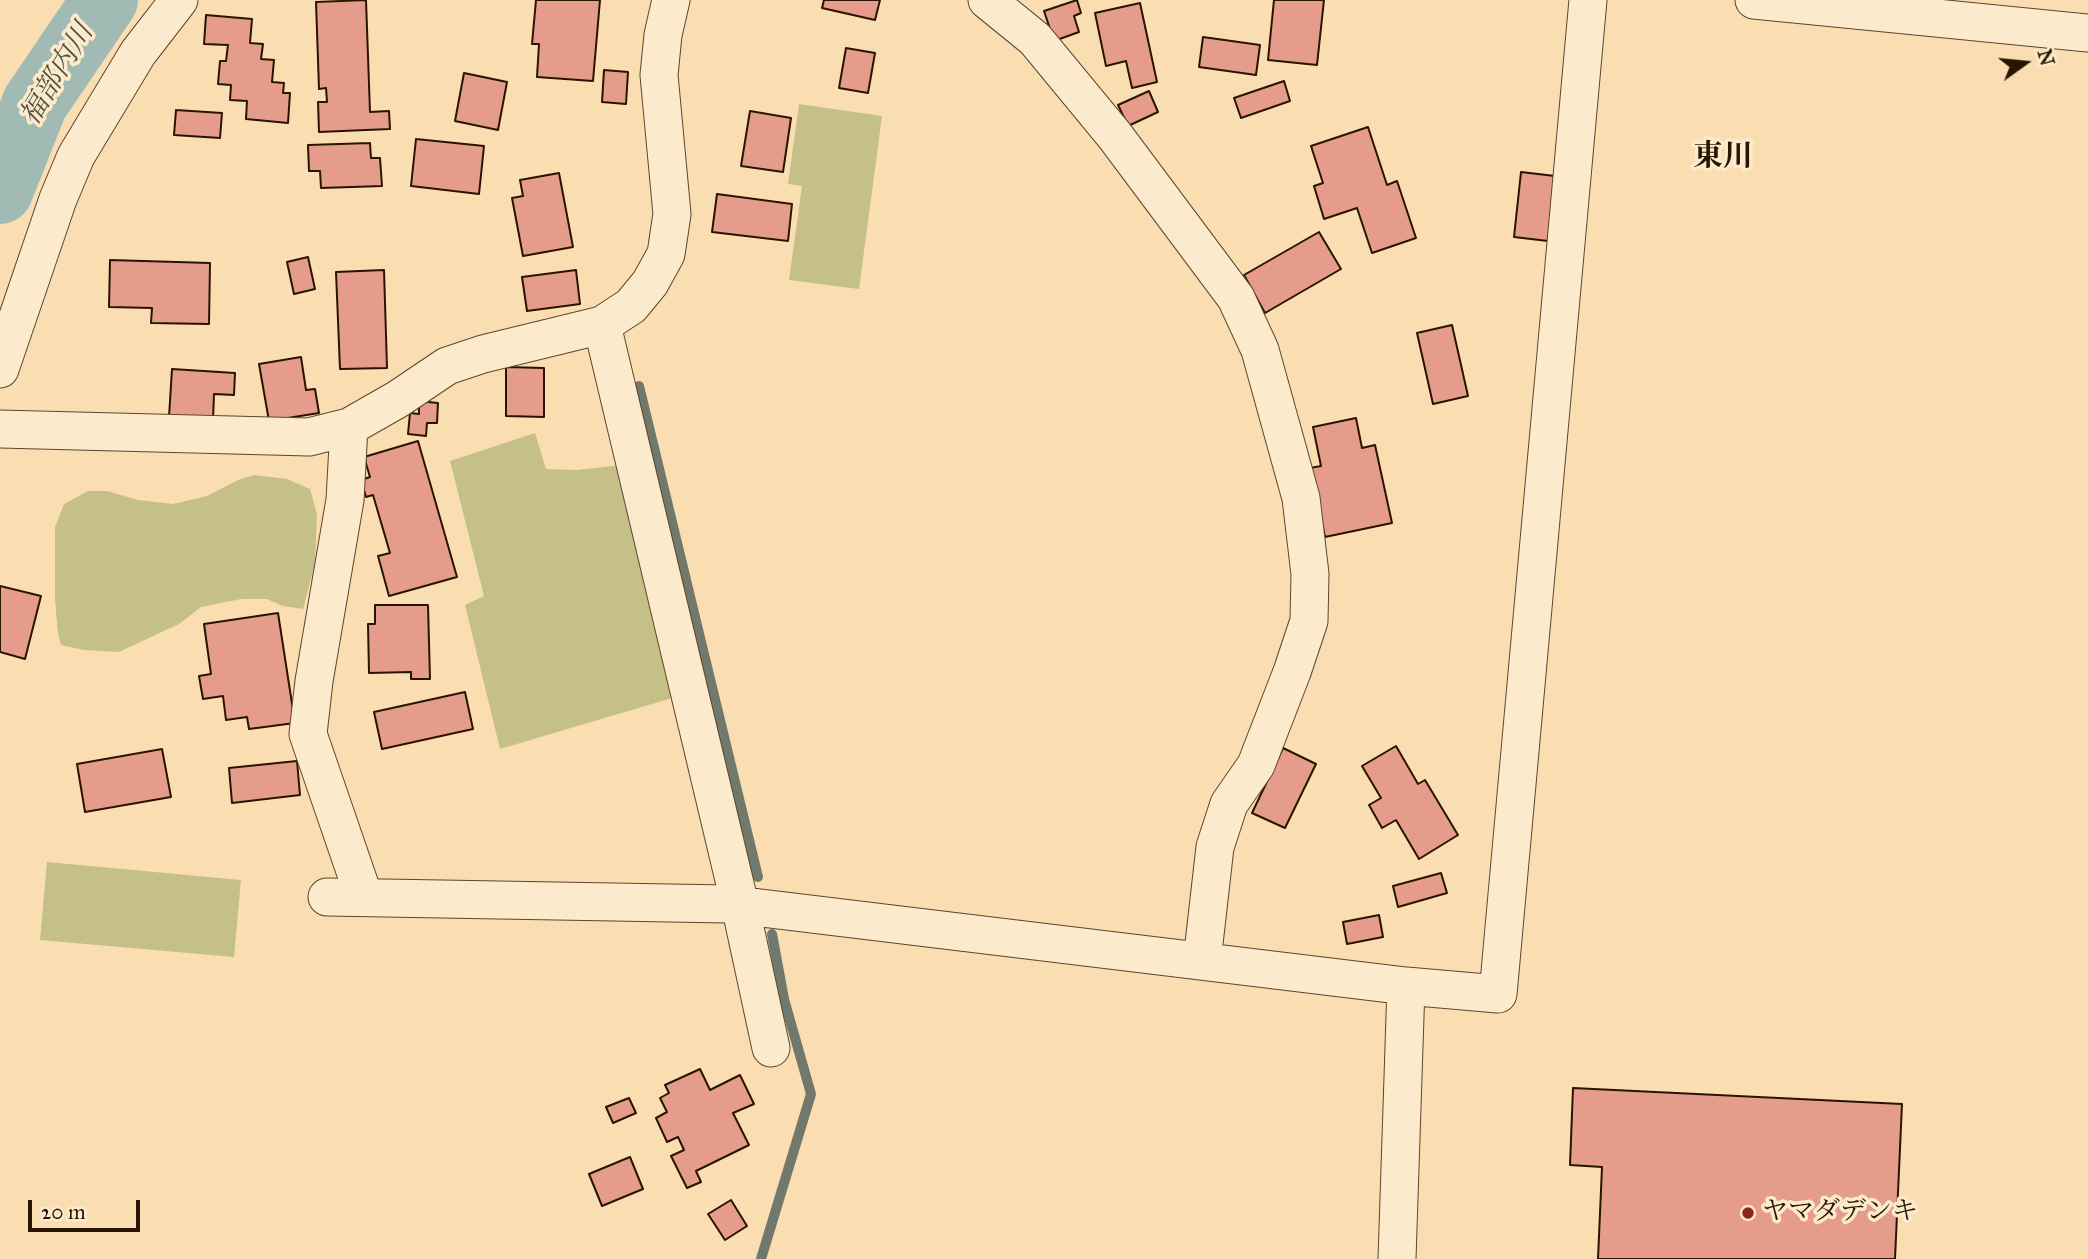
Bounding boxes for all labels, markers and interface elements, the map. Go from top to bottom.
water label: 福部内川 [15,18,101,132]
north arrow [1990,28,2060,98]
text: N [2033,47,2059,68]
district label: 東川 [1693,140,1753,176]
scale bar [32,1186,144,1230]
place label: ヤマダデンキ [1762,1197,1918,1229]
text: 20 m [41,1199,86,1225]
marker: ヤマダデンキ [1740,1205,1756,1221]

